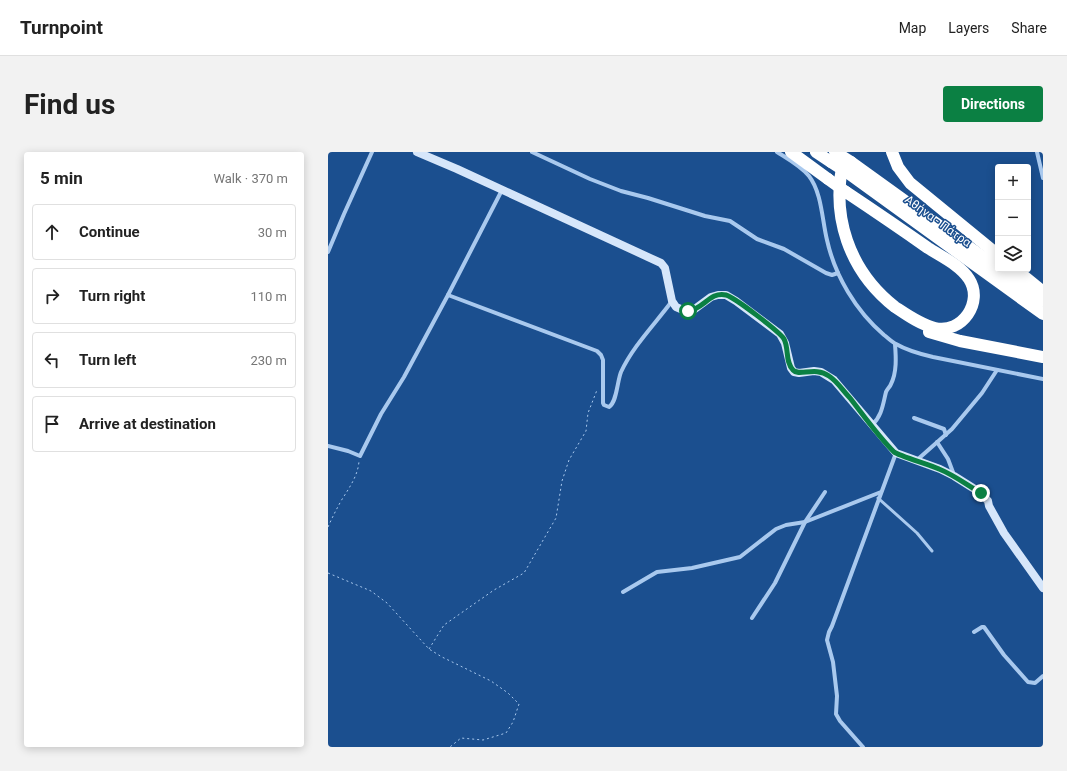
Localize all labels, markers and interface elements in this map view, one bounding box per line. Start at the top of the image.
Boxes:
text: Turnpoint [20,16,103,39]
text: Map [899,20,926,36]
text: Layers [948,20,989,36]
text: Share [1011,20,1047,36]
button: Directions [943,86,1043,122]
text: Find us [24,88,115,121]
map controls [995,164,1031,272]
button: + [995,164,1031,200]
text: 5 min [40,168,83,188]
text: Walk · 370 m [213,171,288,186]
street label: Αθήνα - Πάτρα [902,192,974,250]
button: − [995,200,1031,236]
icon: ahead [41,221,63,243]
text: Continue [79,223,140,241]
text: 30 m [258,225,287,240]
button: layers [995,236,1031,272]
icon: right [41,285,63,307]
text: Turn right [79,287,145,305]
text: 110 m [250,289,287,304]
route start [679,302,697,320]
icon: left [41,349,63,371]
text: Turn left [79,351,136,369]
text: 230 m [250,353,287,368]
icon: arrive [41,413,63,435]
text: Arrive at destination [79,415,216,433]
route end [972,484,990,502]

